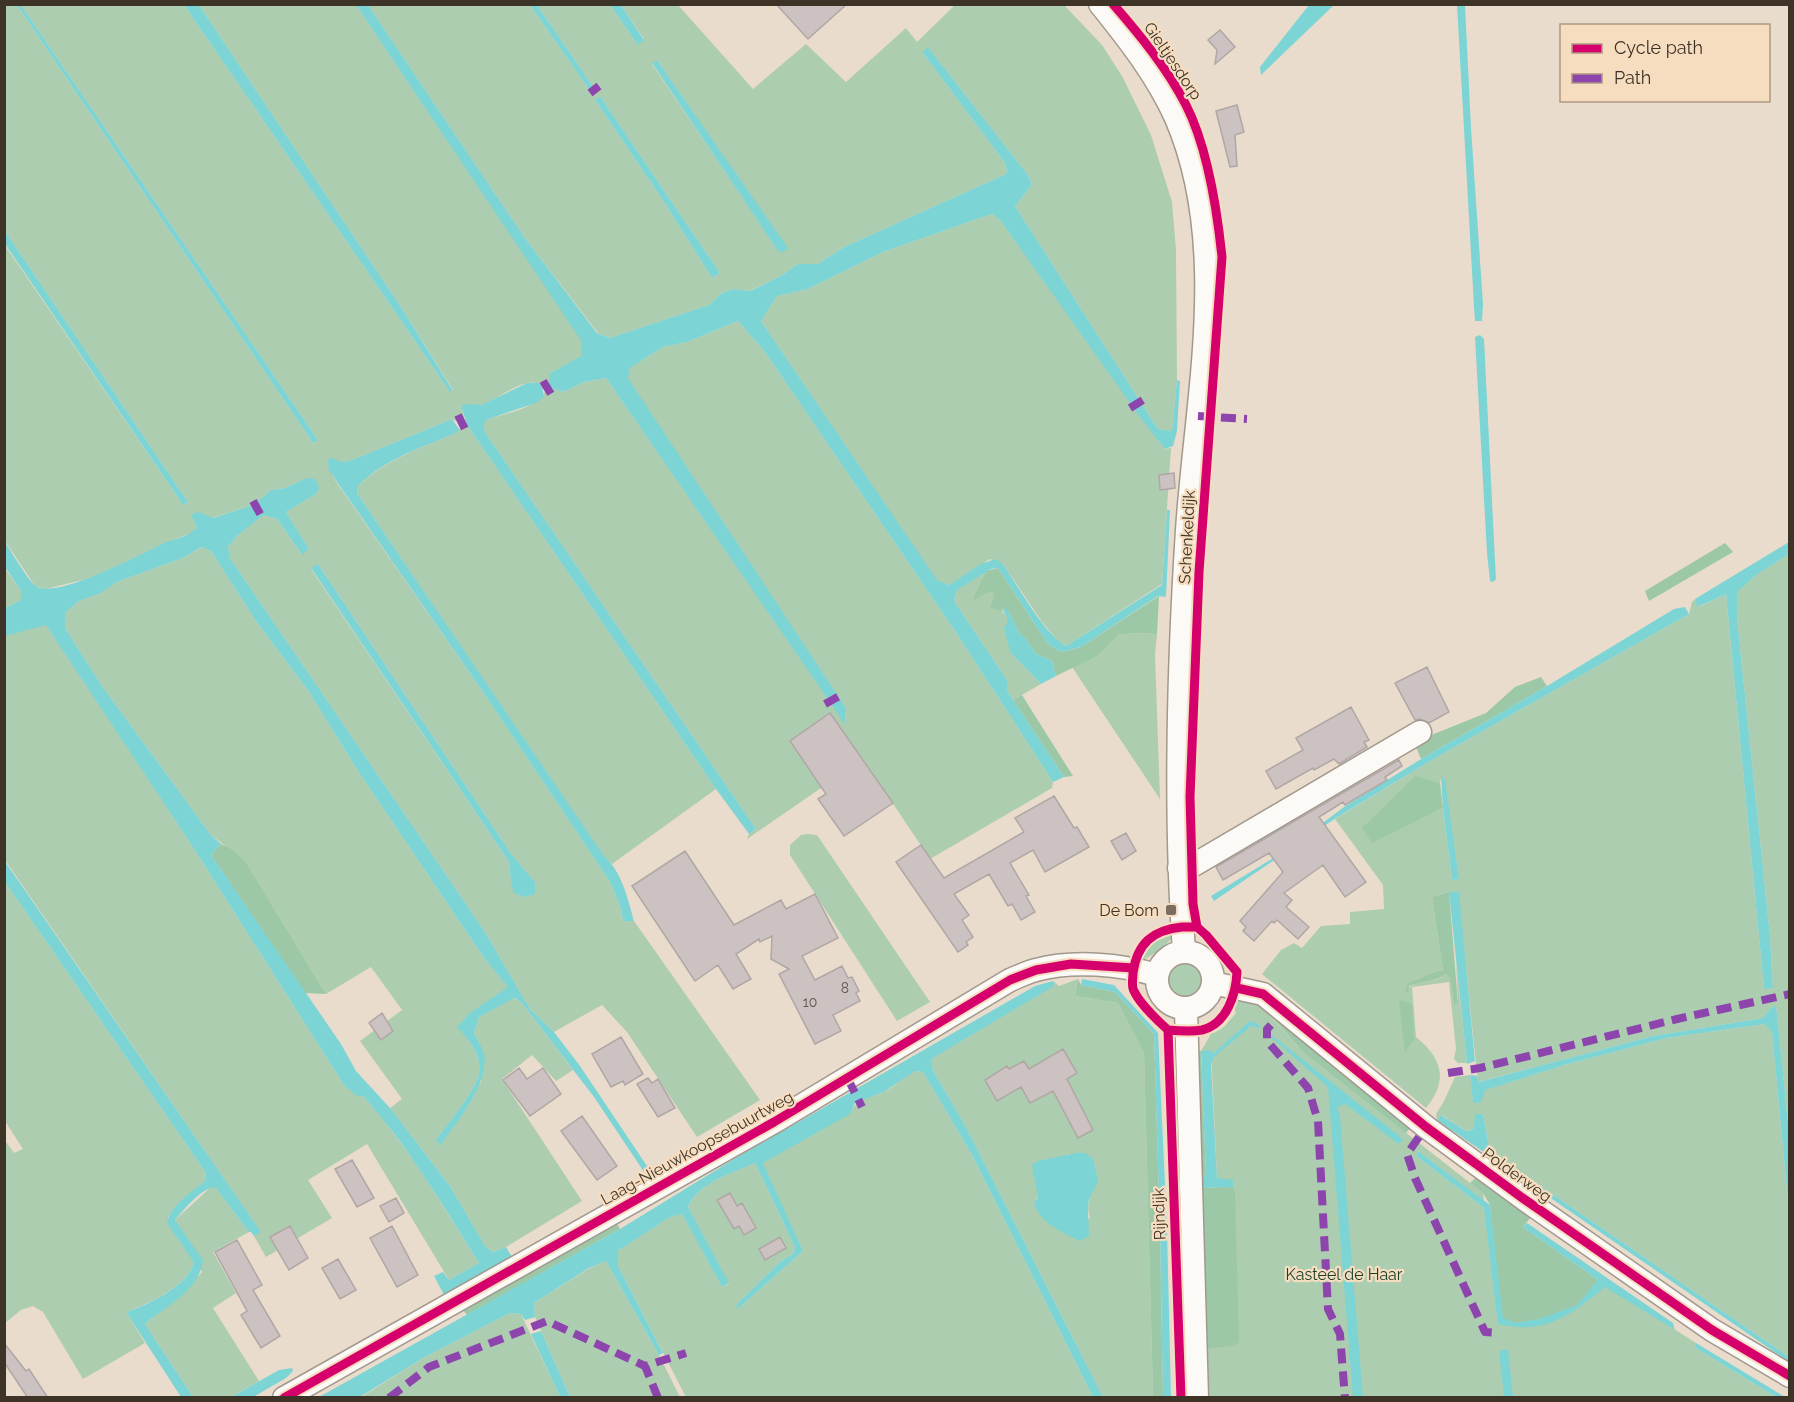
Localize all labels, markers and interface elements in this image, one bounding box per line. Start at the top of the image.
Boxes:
street label: Gieltjesdorp [1140,18,1206,104]
legend [1560,24,1770,102]
text: Cycle path [1614,37,1703,58]
text: Path [1614,67,1651,88]
street label: Schenkeldijk [1175,489,1199,584]
place label: De Bom [1099,901,1159,920]
marker: De Bom [1164,903,1178,917]
house number: 8 [841,980,849,996]
house number: 10 [803,994,817,1010]
street label: Laag-Nieuwkoopsebuurtweg [597,1087,797,1209]
street label: Polderweg [1479,1144,1555,1206]
street label: Rijndijk [1149,1187,1169,1240]
park label: Kasteel de Haar [1286,1265,1403,1284]

